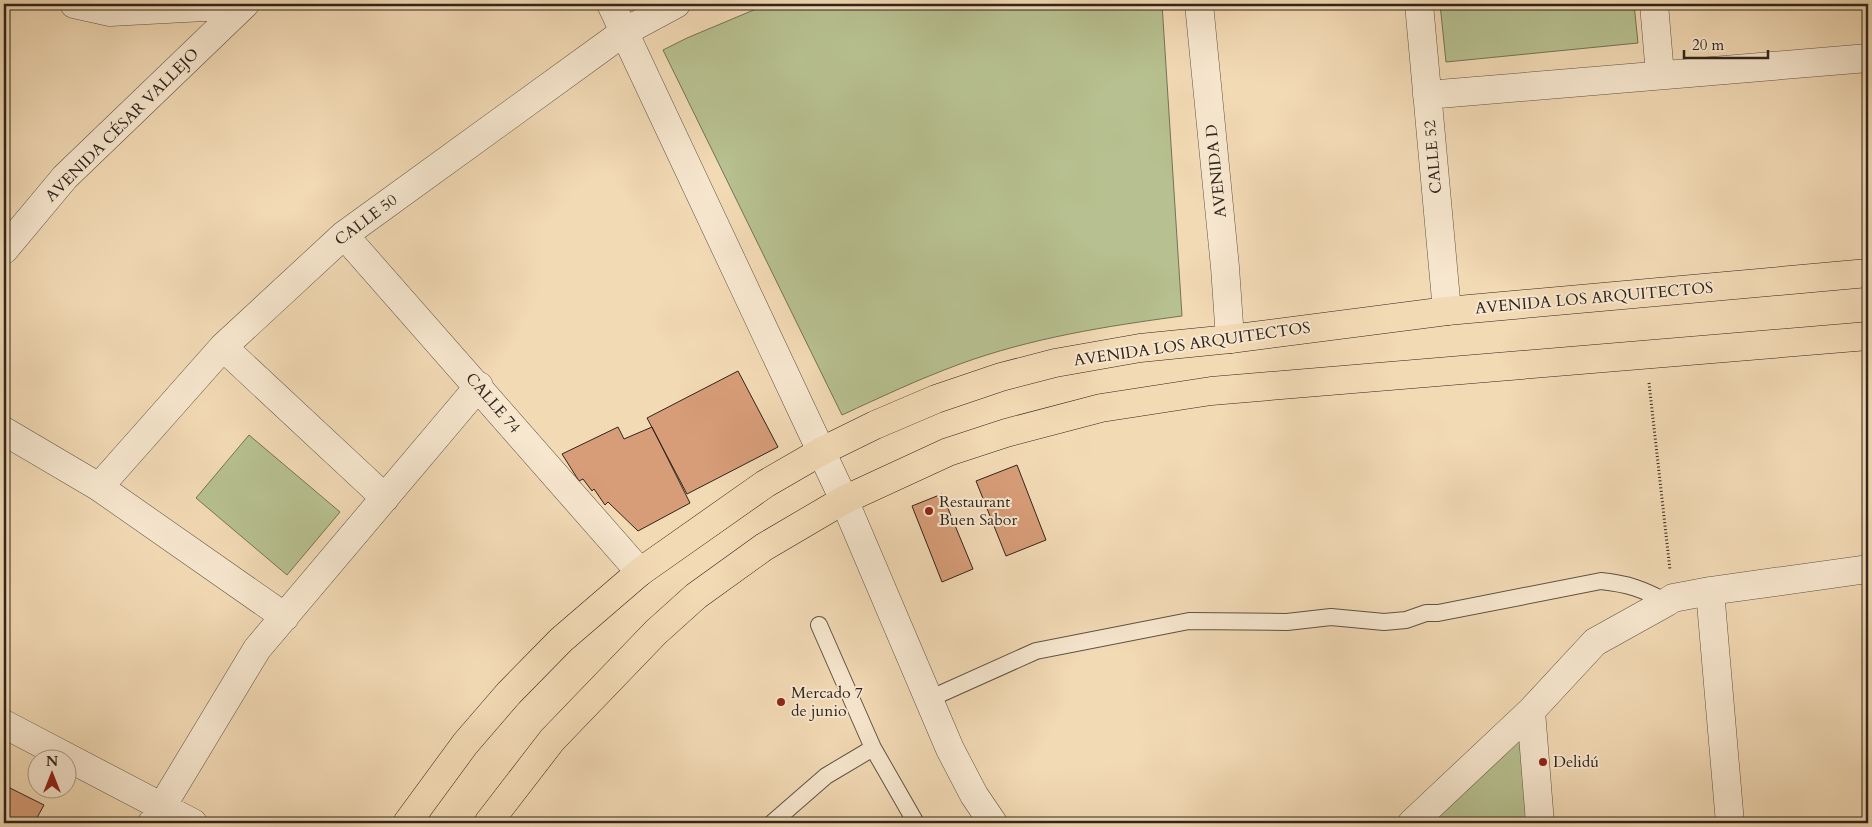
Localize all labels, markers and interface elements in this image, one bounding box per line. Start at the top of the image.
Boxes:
scale bar [1684,28,1768,60]
text: 20 m [1692,35,1724,55]
street label: AVENIDA CÉSAR VALLEJO [40,43,204,207]
street label: CALLE 52 [1419,119,1447,195]
street label: AVENIDA D [1200,123,1232,219]
street label: CALLE 50 [330,189,402,251]
street label: AVENIDA LOS ARQUITECTOS [1474,277,1714,319]
street label: AVENIDA LOS ARQUITECTOS [1072,316,1312,372]
street label: CALLE 74 [461,368,525,438]
place label: Restaurant Buen Sabor [939,491,1017,531]
marker: Restaurant Buen Sabor [923,505,935,517]
place label: Mercado 7 de junio [791,682,863,722]
marker: Mercado 7 de junio [775,696,787,708]
north arrow [28,750,78,800]
place label: Delidú [1553,751,1599,773]
text: N [46,752,58,771]
marker: Delidú [1537,756,1549,768]

